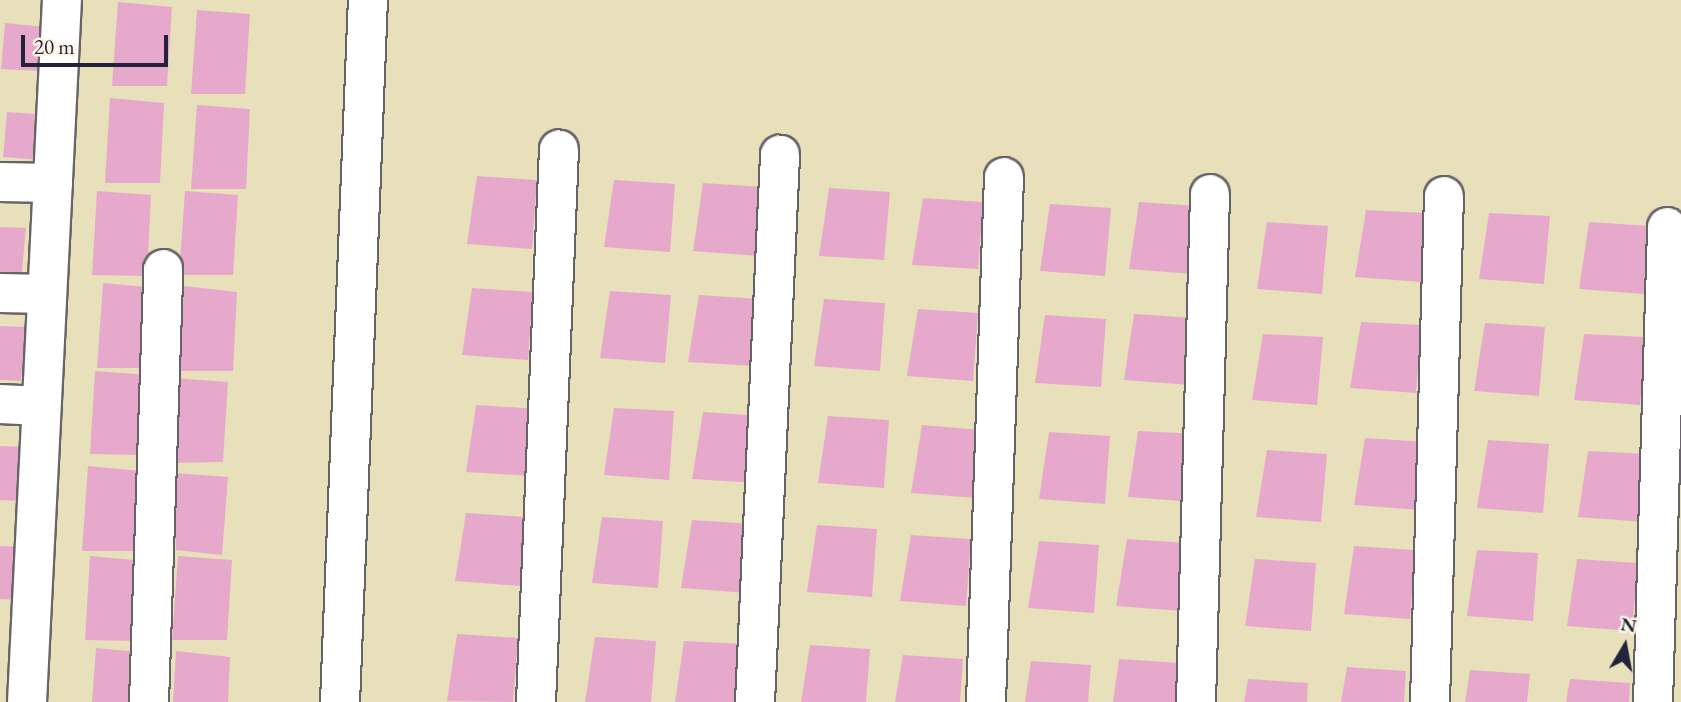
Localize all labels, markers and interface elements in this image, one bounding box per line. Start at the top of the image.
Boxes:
scale bar [24,21,172,65]
text: 20 m [34,33,75,60]
north arrow [1590,611,1660,681]
text: N [1619,611,1638,638]

